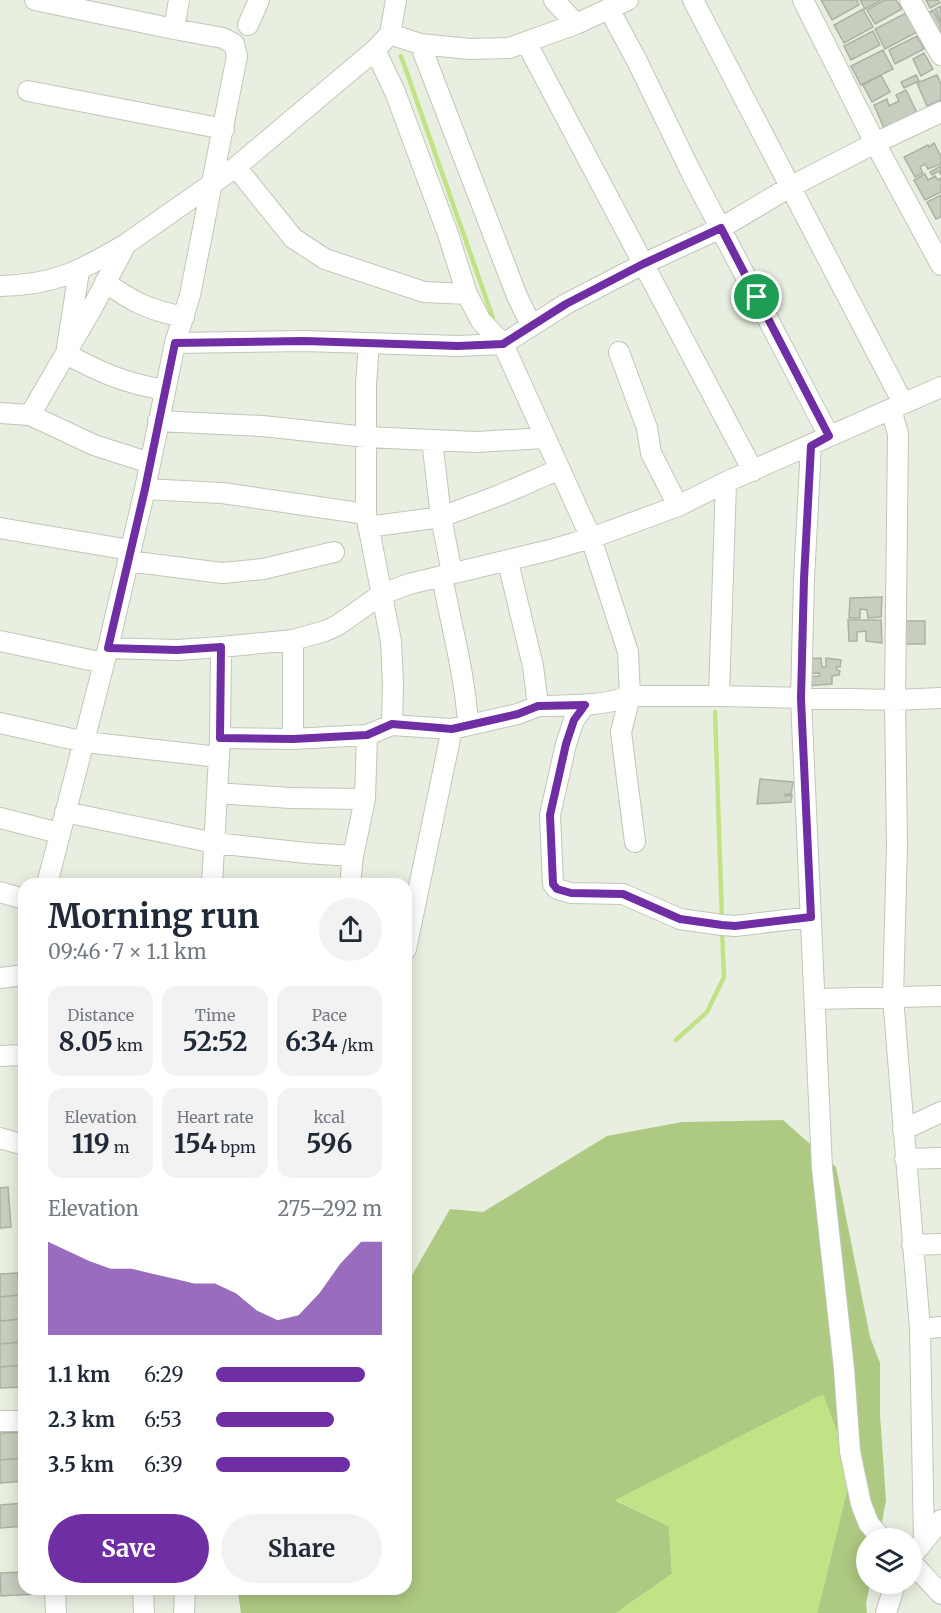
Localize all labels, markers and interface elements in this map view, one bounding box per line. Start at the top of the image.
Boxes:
pin [731,271,782,322]
icon: arrive [740,280,773,313]
text: Morning run [48,896,259,937]
button: share [319,898,382,961]
text: 09:46 · 7 × 1.1 km [48,939,207,964]
text: Distance [67,1005,134,1025]
text: Time [195,1005,235,1025]
text: Pace [312,1005,347,1025]
text: 8.05 [58,1025,113,1058]
text: 52:52 [182,1025,248,1058]
text: 6:34 [285,1025,338,1058]
text: km [113,1035,143,1055]
text: /km [338,1035,374,1055]
text: Elevation [64,1107,137,1127]
text: Heart rate [177,1107,253,1127]
text: kcal [314,1107,345,1127]
text: 119 [72,1127,110,1160]
text: 154 [174,1127,217,1160]
text: 596 [306,1127,353,1160]
text: m [110,1137,130,1157]
text: bpm [217,1137,256,1157]
text: Elevation [48,1196,139,1221]
text: 275–292 m [278,1196,382,1221]
text: 1.1 km [48,1362,110,1387]
text: 6:29 [144,1362,184,1387]
text: 2.3 km [48,1407,115,1432]
text: 6:53 [144,1407,182,1432]
text: 3.5 km [48,1452,114,1477]
text: 6:39 [144,1452,183,1477]
button: Save [48,1514,209,1583]
button: Share [221,1514,382,1583]
map controls [856,1528,922,1594]
button: layers [856,1528,922,1594]

